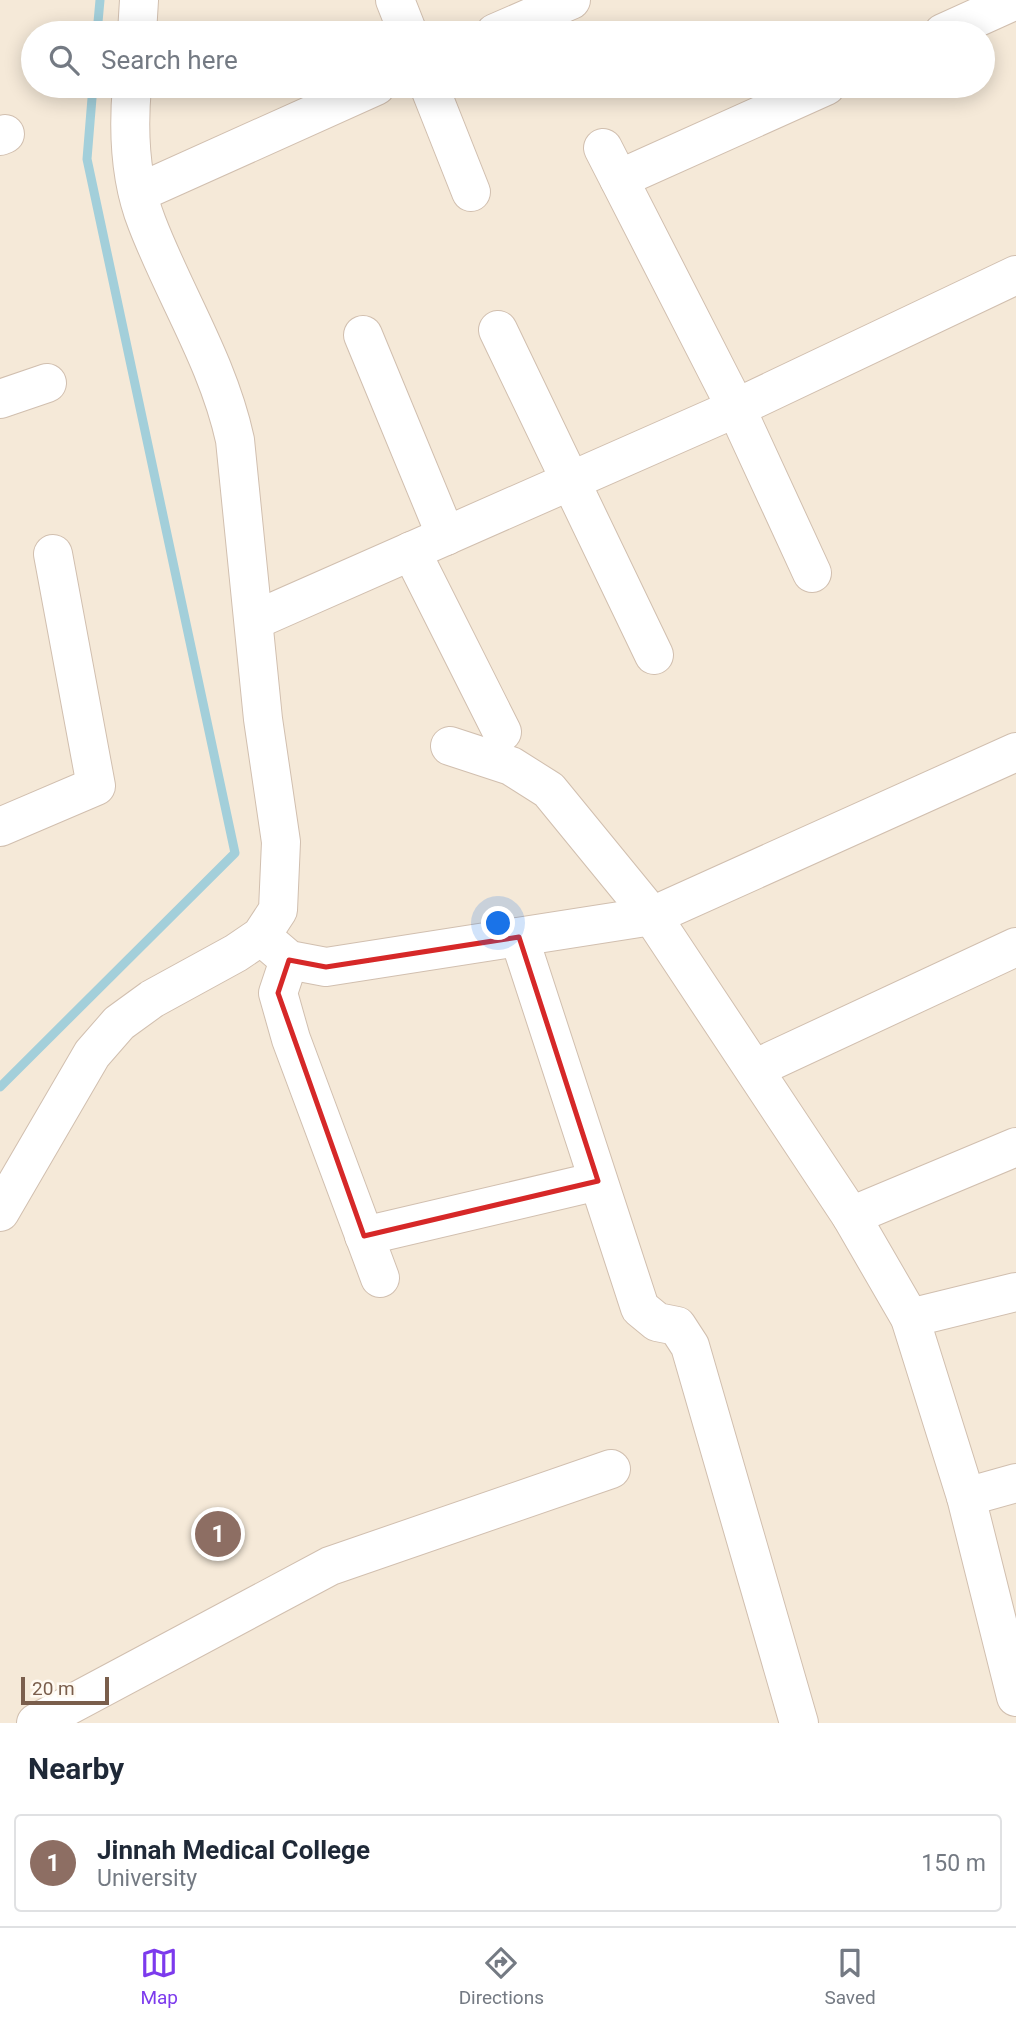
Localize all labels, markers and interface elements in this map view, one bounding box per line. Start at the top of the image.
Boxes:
search box [21,21,995,98]
icon: search [45,41,83,79]
text: Search here [101,45,238,75]
your location [481,906,515,940]
pin: 1 [195,1508,241,1560]
scale bar [21,1674,108,1706]
text: 20 m [32,1677,75,1700]
text: Nearby [28,1751,124,1786]
text: Jinnah Medical College [97,1835,370,1865]
text: 1 [46,1850,60,1877]
text: 150 m [921,1850,986,1877]
text: University [97,1865,197,1892]
tab: Map [140,1944,178,2009]
tab: Directions [459,1944,544,2009]
tab: Saved [824,1944,876,2009]

